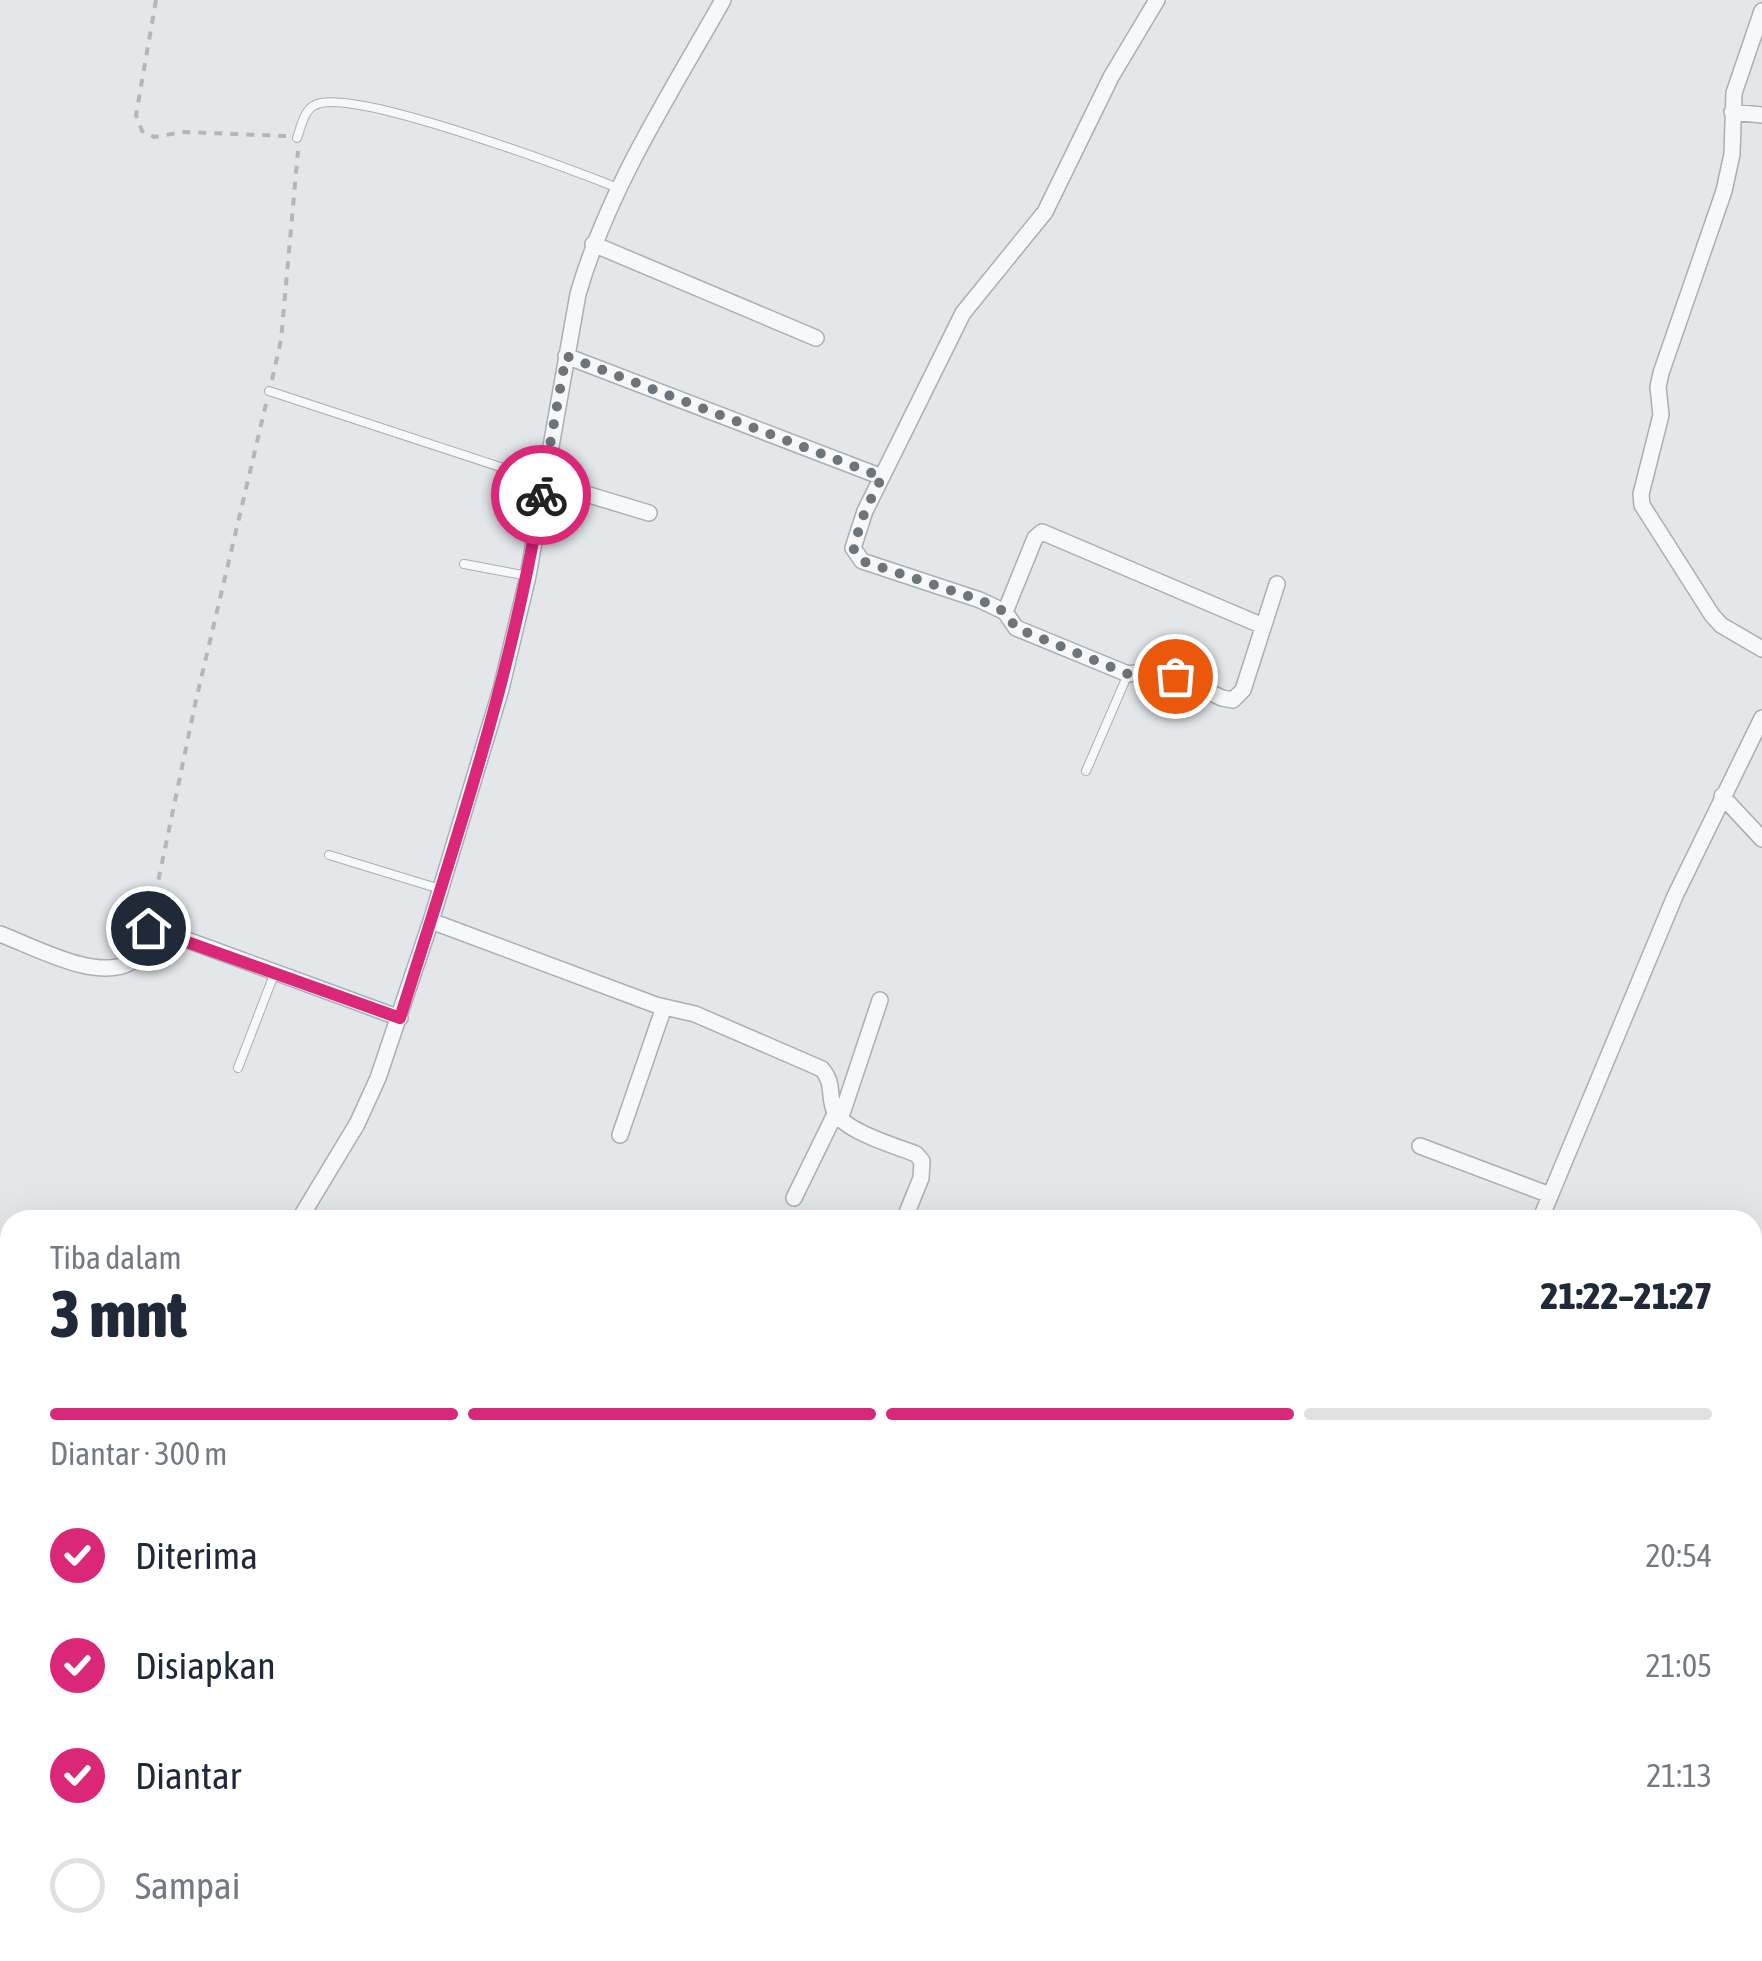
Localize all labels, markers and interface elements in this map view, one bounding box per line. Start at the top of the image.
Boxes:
courier [491,445,591,545]
icon: bike [514,468,569,523]
pin [1133,634,1218,719]
icon: bag [1148,649,1203,704]
pin [106,886,191,971]
icon: home [121,901,176,956]
text: Tiba dalam [50,1239,182,1276]
text: 21:22–21:27 [1540,1274,1712,1317]
text: 3 mnt [50,1276,187,1351]
text: Diantar · 300 m [50,1435,227,1472]
icon: check [50,1528,105,1583]
text: Diterima [135,1534,258,1577]
text: 20:54 [1646,1537,1712,1574]
icon: check [50,1638,105,1693]
text: Disiapkan [135,1644,276,1687]
text: 21:05 [1646,1647,1712,1684]
icon: check [50,1748,105,1803]
text: Diantar [135,1754,241,1797]
text: 21:13 [1646,1757,1712,1794]
text: Sampai [135,1864,240,1907]

